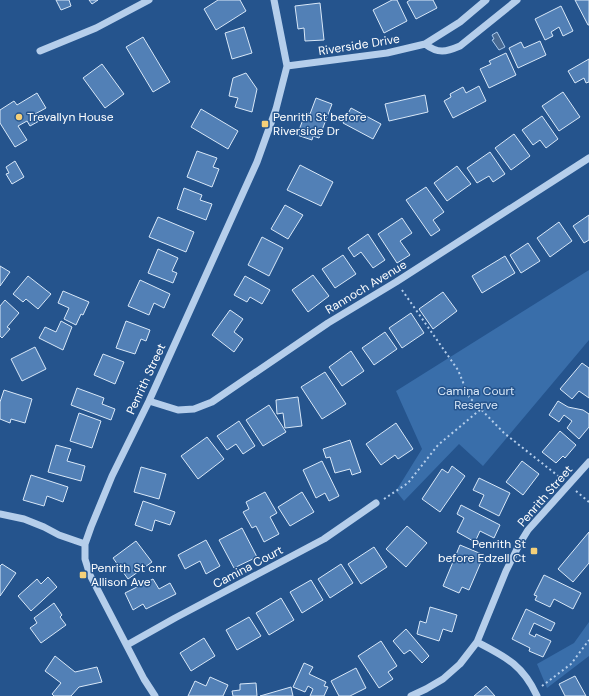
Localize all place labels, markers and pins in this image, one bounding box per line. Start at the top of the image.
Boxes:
place label: Trevallyn House [27,109,114,125]
place label: Penrith St before Riverside Dr [273,109,367,139]
marker: Trevallyn House [14,112,24,122]
marker: Penrith St before Riverside Dr [260,119,270,129]
place label: Penrith St before Edzell Ct [438,536,526,566]
marker: Penrith St before Edzell Ct [529,546,539,556]
place label: Penrith St cnr Allison Ave [91,560,167,590]
marker: Penrith St cnr Allison Ave [78,570,88,580]

